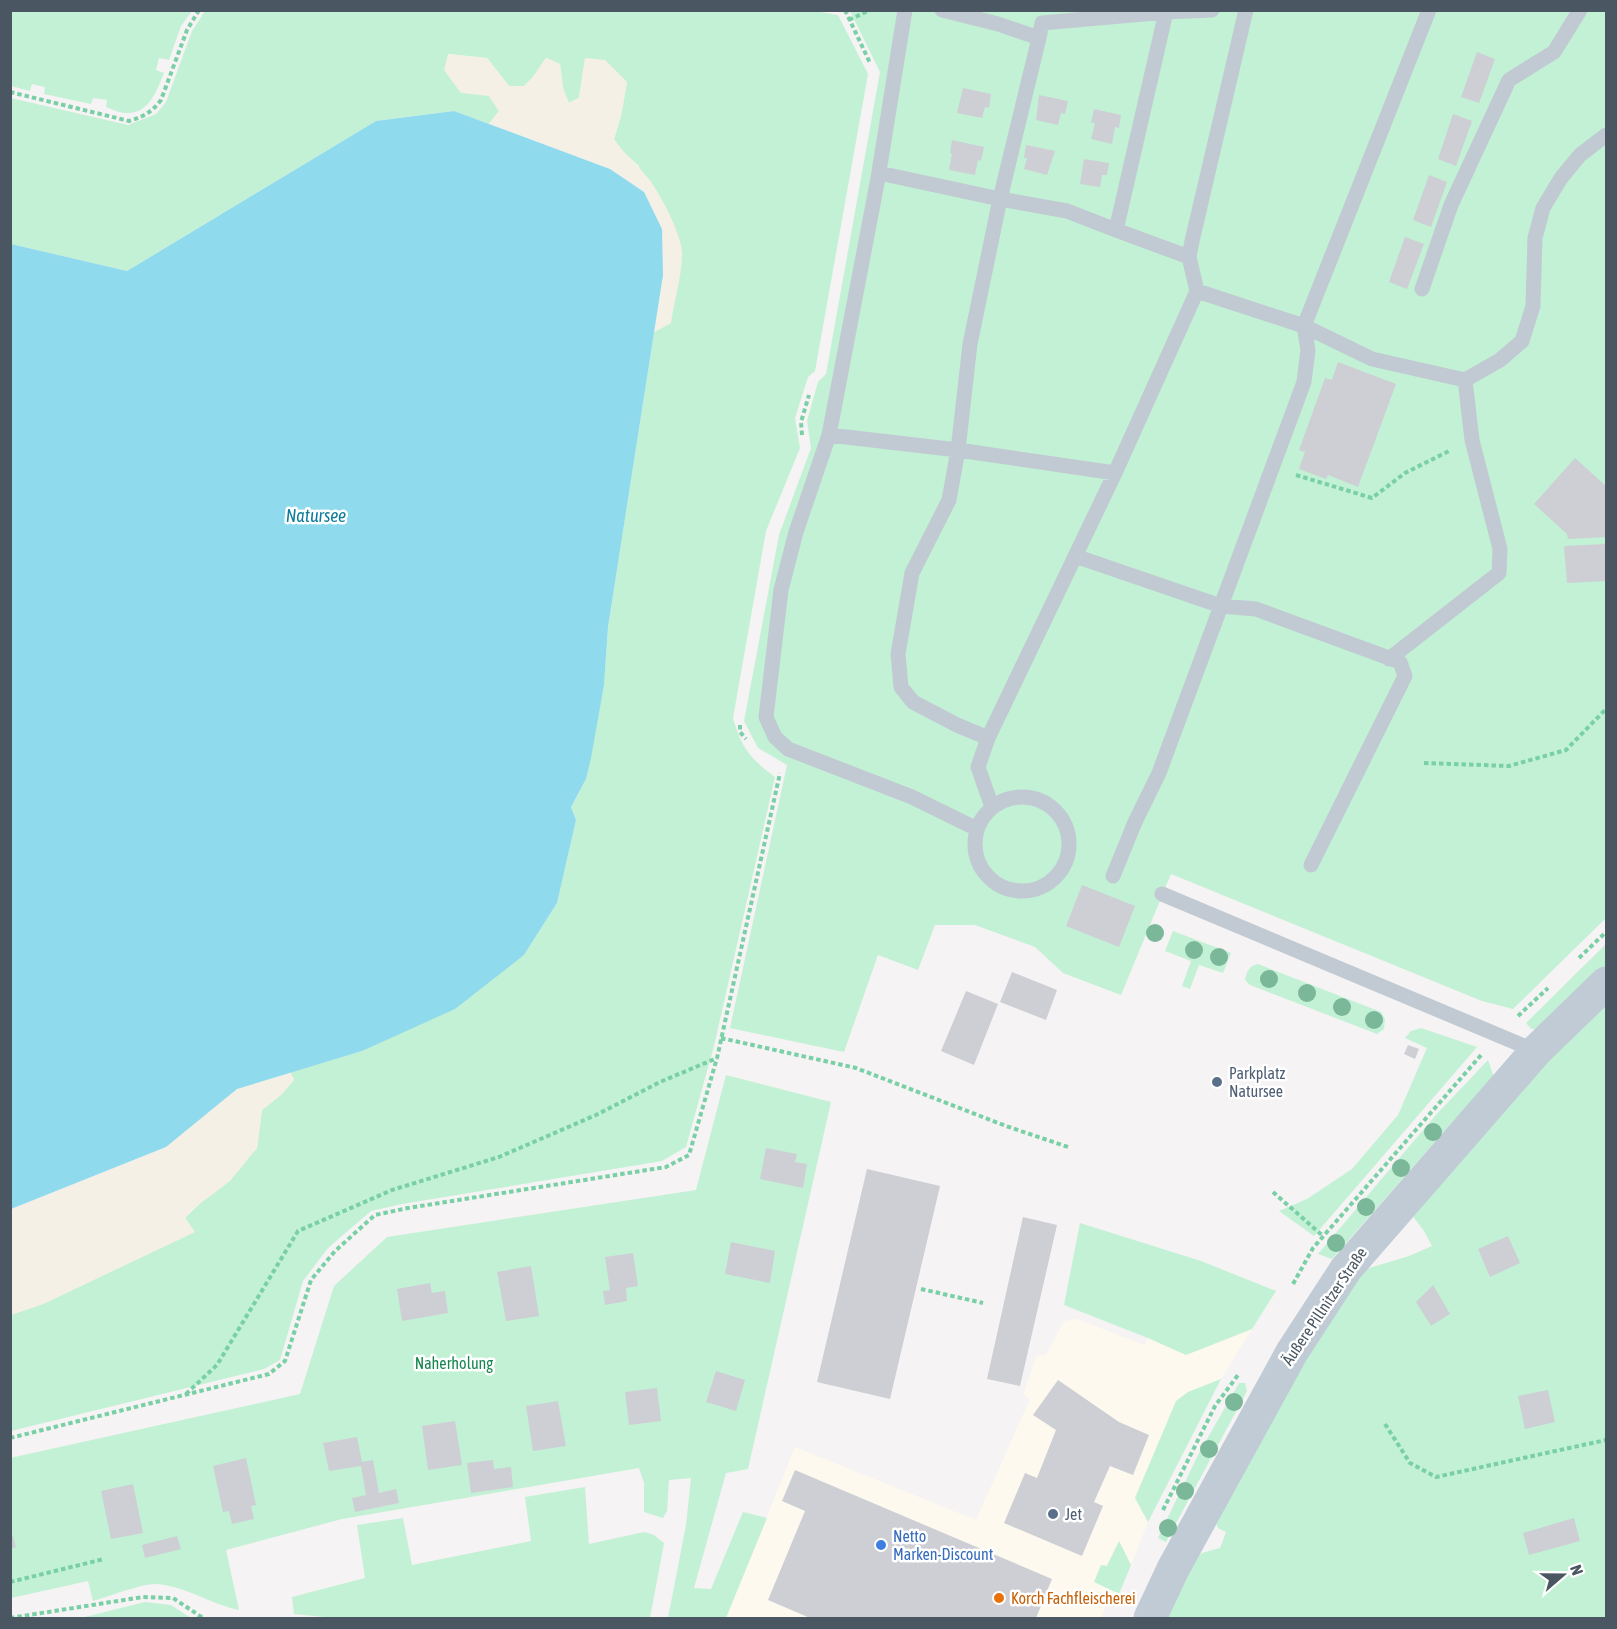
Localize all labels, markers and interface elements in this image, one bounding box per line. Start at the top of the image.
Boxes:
water label: Natursee [286,505,346,526]
place label: Parkplatz Natursee [1229,1064,1286,1100]
marker: Parkplatz Natursee [1210,1075,1224,1089]
street label: Äußere Pillnitzer Straße [1278,1244,1370,1368]
park label: Naherholung [415,1354,493,1373]
place label: Jet [1065,1505,1082,1523]
marker: Jet [1046,1507,1060,1521]
place label: Netto Marken-Discount [893,1527,994,1563]
marker: Netto Marken-Discount [874,1538,888,1552]
north arrow [1533,1545,1593,1605]
text: N [1567,1562,1587,1577]
place label: Korch Fachfleischerei [1011,1589,1136,1607]
marker: Korch Fachfleischerei [992,1591,1006,1605]

